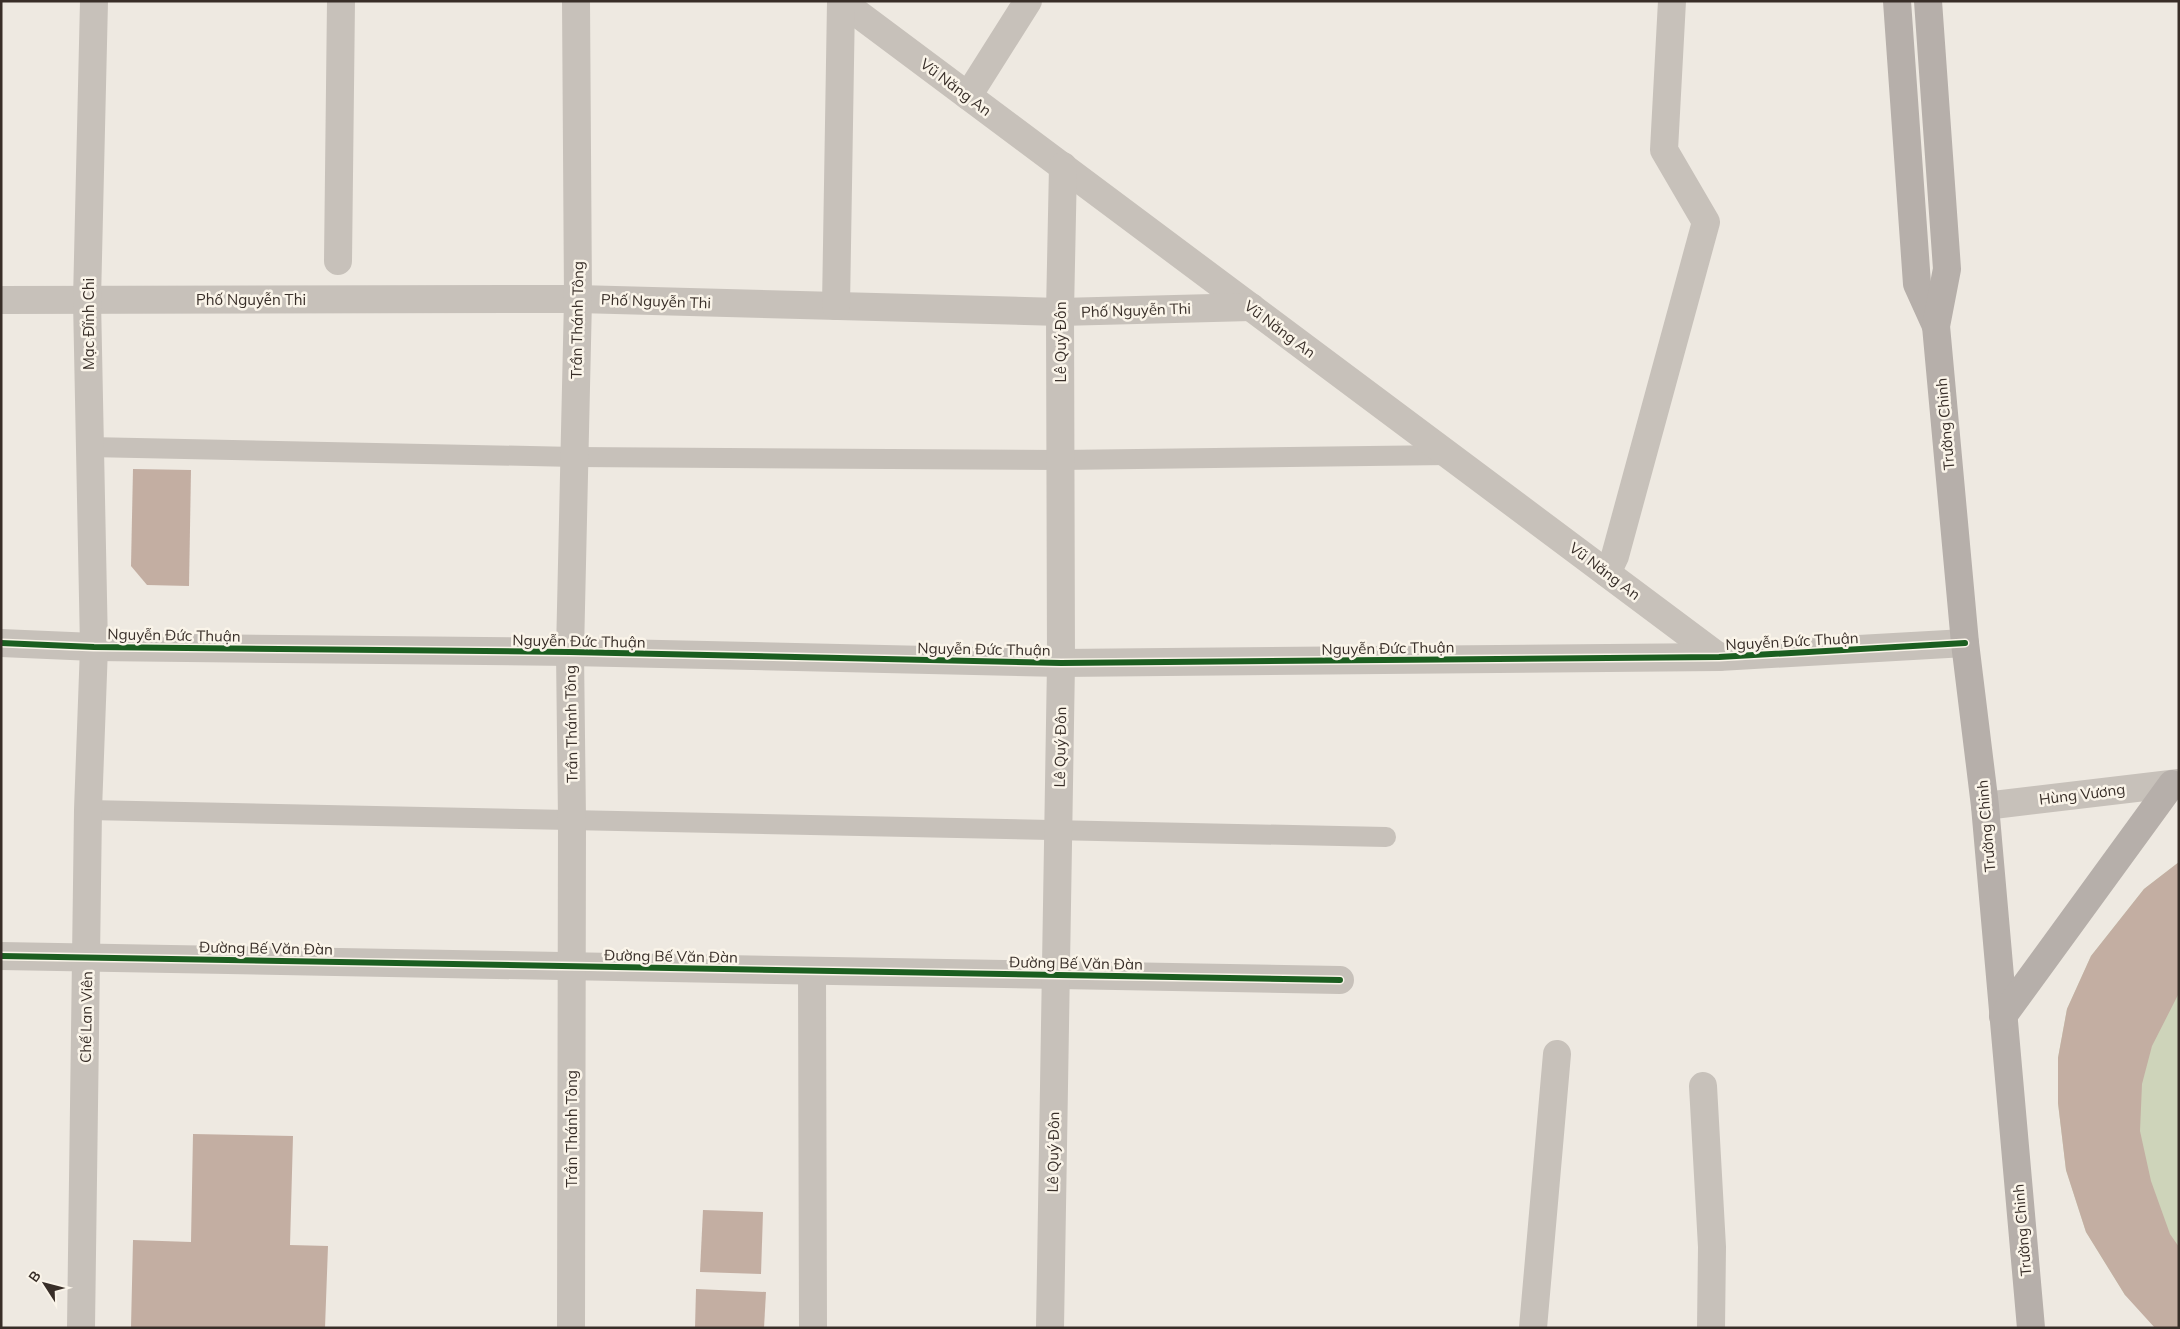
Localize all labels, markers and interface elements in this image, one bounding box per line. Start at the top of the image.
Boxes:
street label: Vũ Năng An [917,54,995,120]
street label: Trần Thánh Tông [566,261,588,379]
street label: Mạc Đĩnh Chi [79,278,98,370]
street label: Phố Nguyễn Thi [196,290,306,309]
street label: Phố Nguyễn Thi [601,290,711,312]
street label: Vũ Năng An [1241,296,1319,362]
street label: Phố Nguyễn Thi [1081,299,1191,321]
street label: Lê Quý Đôn [1051,302,1070,382]
street label: Trường Chinh [1932,377,1958,471]
street label: Vũ Năng An [1566,538,1644,604]
street label: Nguyễn Đức Thuận [107,624,241,646]
street label: Nguyễn Đức Thuận [1725,628,1859,654]
street label: Nguyễn Đức Thuận [512,630,646,652]
street label: Nguyễn Đức Thuận [1321,637,1455,659]
street label: Nguyễn Đức Thuận [917,638,1051,660]
street label: Trần Thánh Tông [560,665,582,783]
street label: Lê Quý Đôn [1050,706,1070,788]
street label: Trường Chinh [1973,779,1999,873]
street label: Hùng Vương [2038,779,2126,809]
street label: Đường Bế Văn Đàn [199,937,333,959]
street label: Đường Bế Văn Đàn [604,945,738,967]
street label: Đường Bế Văn Đàn [1009,952,1143,974]
street label: Chế Lan Viên [76,971,96,1063]
street label: Trần Thánh Tông [562,1070,581,1188]
street label: Lê Quý Đôn [1043,1111,1063,1193]
street label: Trường Chinh [2009,1183,2035,1277]
north arrow [20,1259,70,1309]
text: B [24,1267,45,1286]

